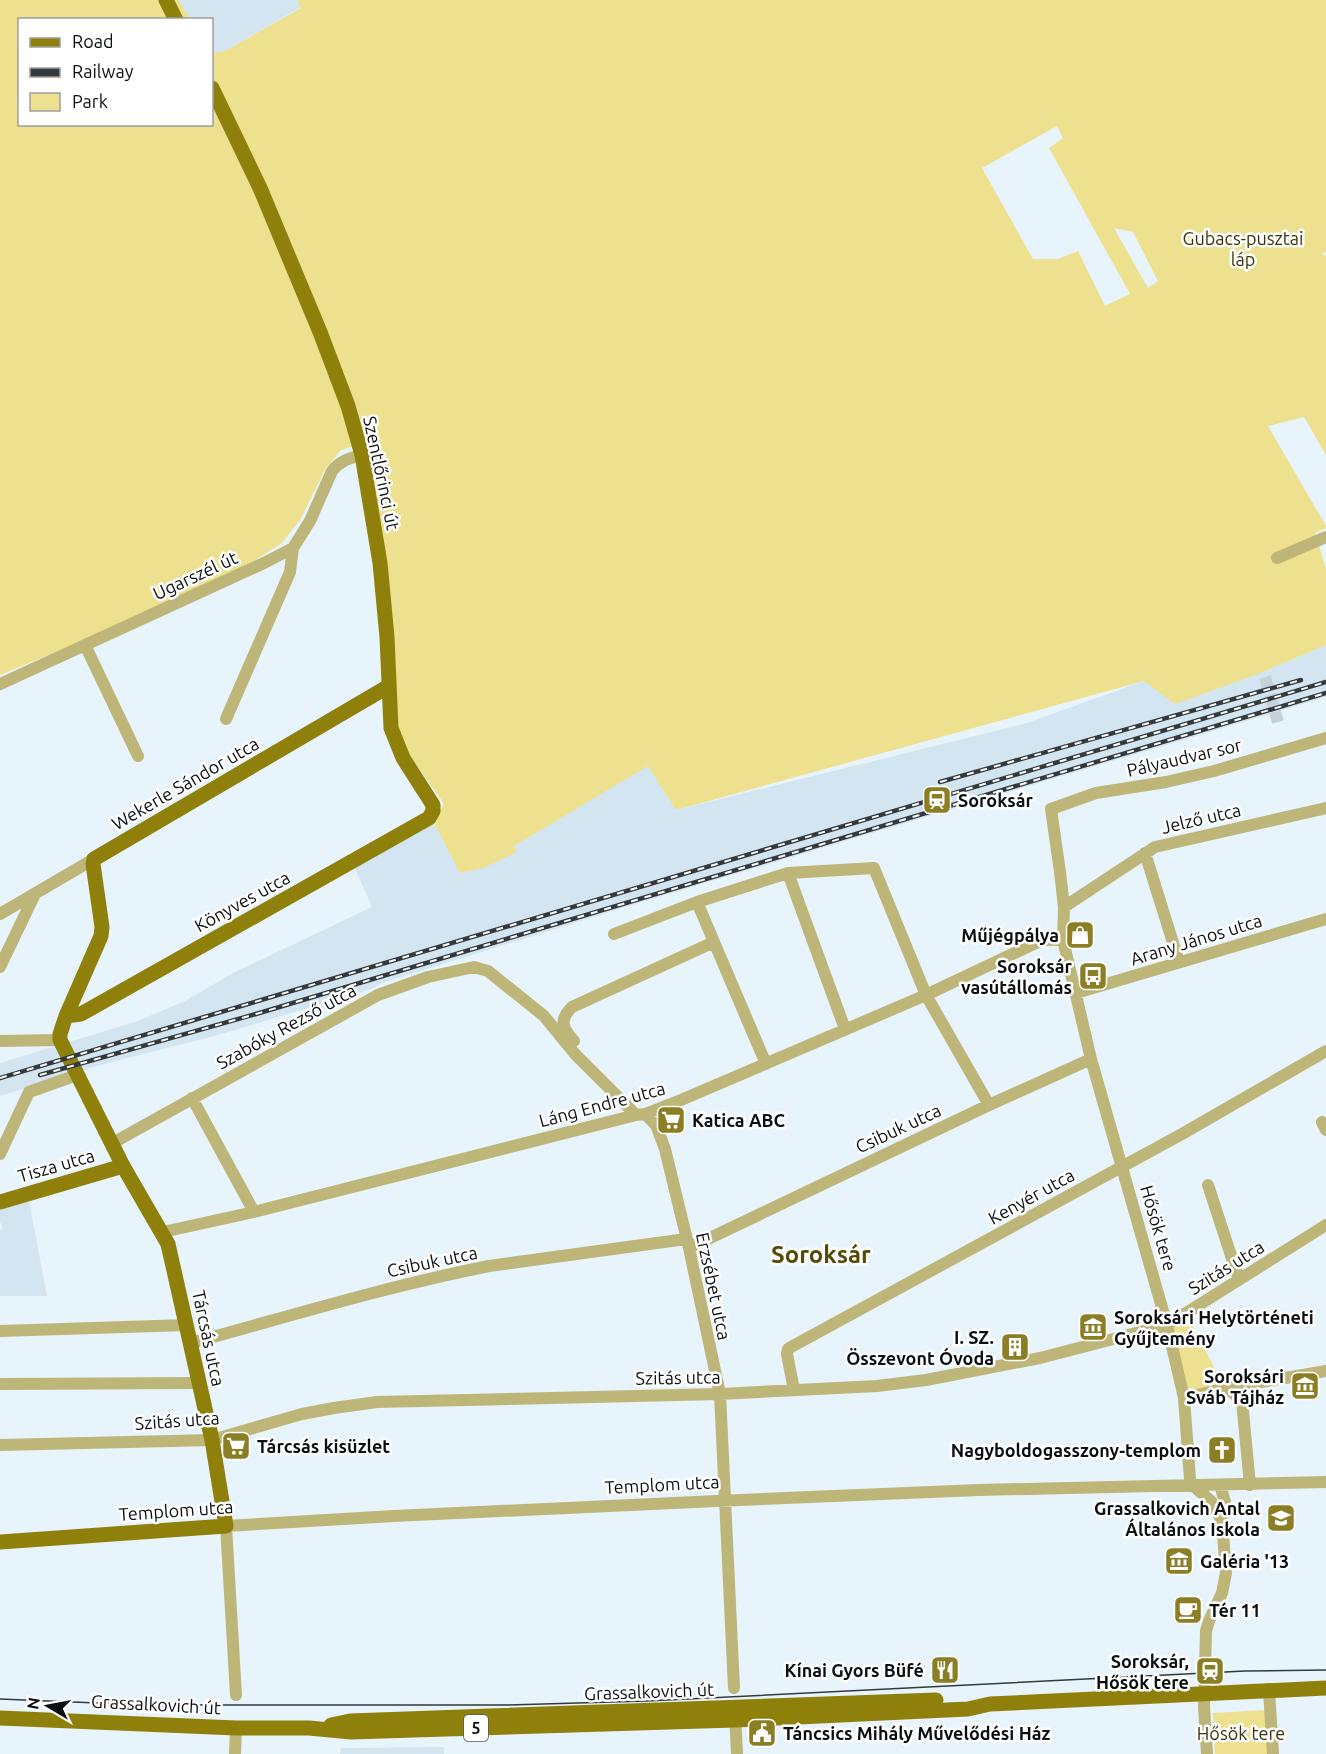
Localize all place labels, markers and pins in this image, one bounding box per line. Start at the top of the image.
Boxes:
station icon: Soroksár [921,784,953,816]
place label: Soroksár [958,790,1034,810]
shop icon: Műjégpálya [1064,919,1096,951]
place label: Műjégpálya [961,925,1059,945]
place label: Soroksár vasútállomás [961,956,1073,997]
bus stop icon: Soroksár vasútállomás [1077,960,1109,992]
supermarket icon: Katica ABC [655,1104,687,1136]
place label: Katica ABC [692,1110,785,1130]
place label: Soroksári Helytörténeti Gyűjtemény [1114,1307,1314,1348]
museum icon: Soroksári Helytörténeti Gyűjtemény [1077,1311,1109,1343]
place label: I. SZ. Összevont Óvoda [846,1327,994,1368]
building icon: I. SZ. Összevont Óvoda [999,1331,1031,1363]
place label: Soroksári Sváb Tájház [1186,1366,1284,1407]
museum icon: Soroksári Sváb Tájház [1289,1370,1321,1402]
supermarket icon: Tárcsás kisüzlet [220,1430,252,1462]
church icon: Nagyboldogasszony-templom [1206,1434,1238,1466]
place label: Tárcsás kisüzlet [257,1436,390,1456]
place label: Nagyboldogasszony-templom [951,1440,1201,1460]
place label: Grassalkovich Antal Általános Iskola [1094,1498,1261,1539]
school or university icon: Grassalkovich Antal Általános Iskola [1265,1502,1297,1534]
museum icon: Galéria '13 [1163,1545,1195,1577]
place label: Galéria '13 [1200,1551,1289,1571]
cafe icon: Tér 11 [1172,1594,1204,1626]
place label: Tér 11 [1209,1600,1261,1620]
place label: Soroksár, Hősök tere [1096,1651,1189,1692]
restaurant icon: Kínai Gyors Büfé [929,1654,961,1686]
station icon: Soroksár, Hősök tere [1194,1655,1226,1687]
place label: Kínai Gyors Büfé [784,1660,924,1680]
public building icon: Táncsics Mihály Művelődési Ház [746,1717,778,1749]
place label: Táncsics Mihály Művelődési Ház [783,1723,1050,1743]

